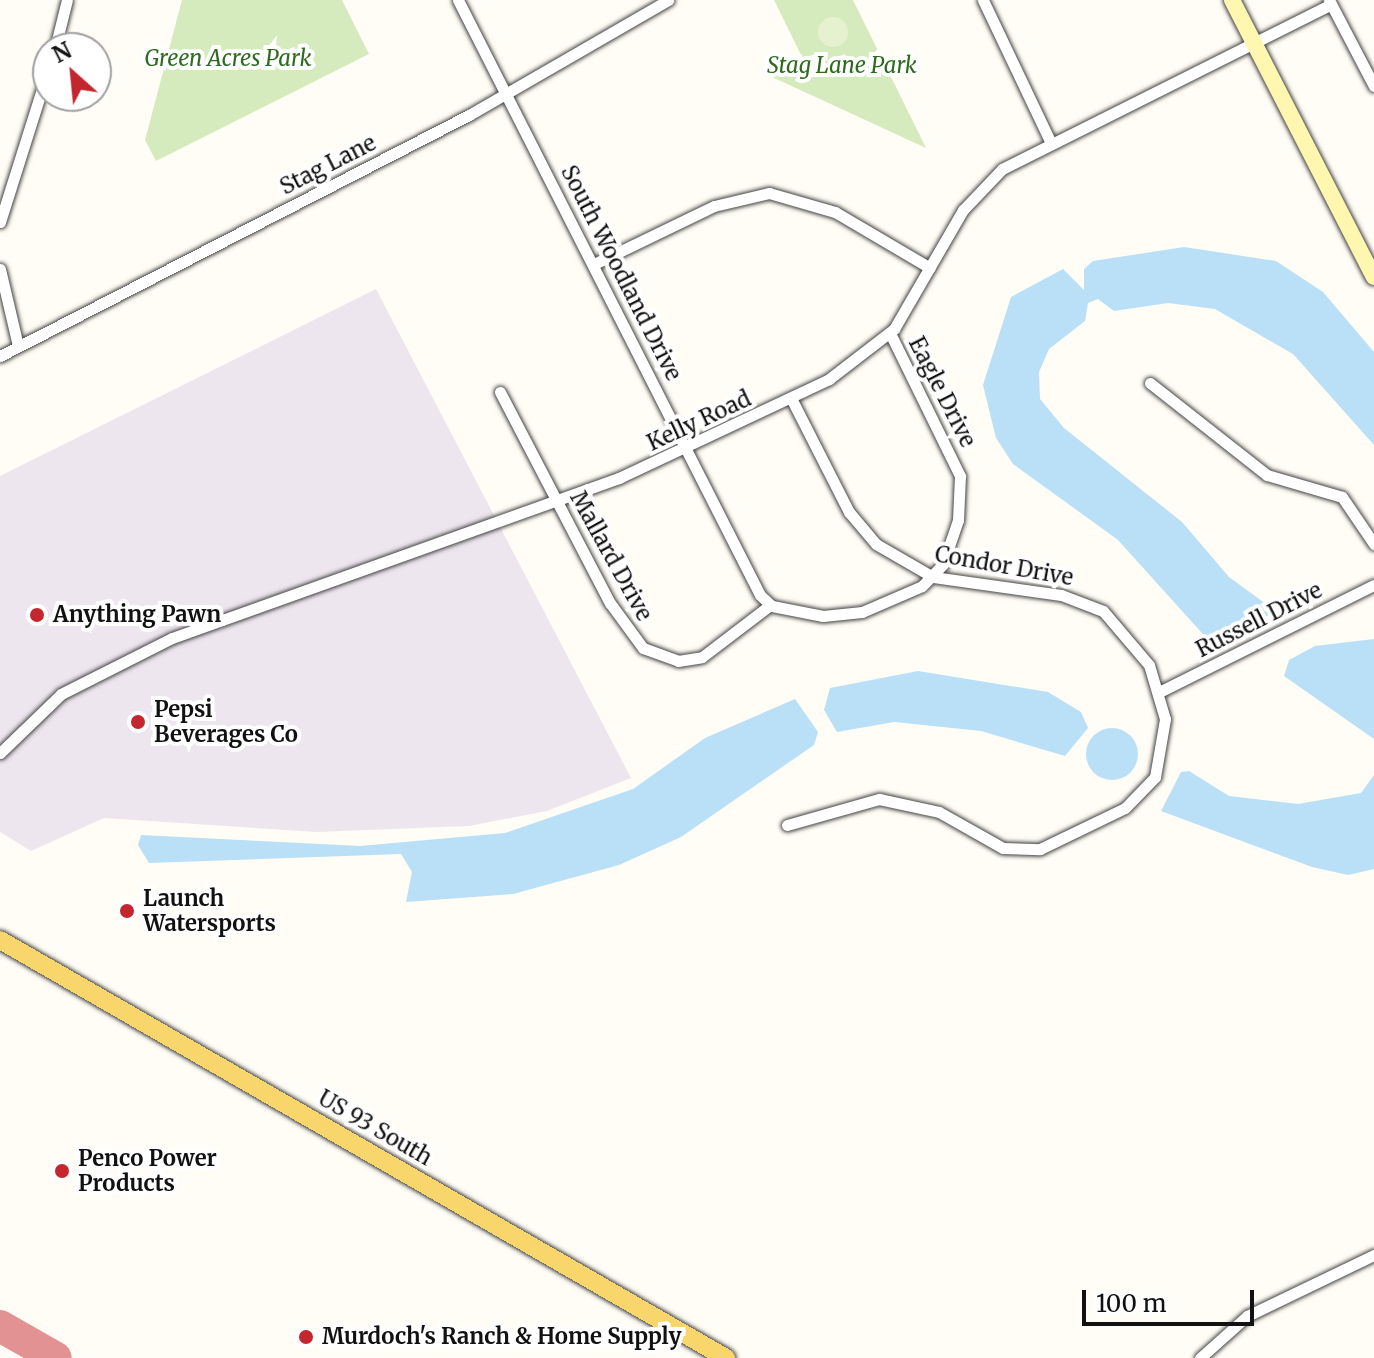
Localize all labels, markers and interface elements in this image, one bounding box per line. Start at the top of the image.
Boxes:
north arrow [32,32,112,112]
text: N [48,36,76,69]
park label: Green Acres Park [145,46,311,72]
park label: Stag Lane Park [767,53,917,79]
street label: Stag Lane [276,130,380,200]
street label: South Woodland Drive [555,161,687,385]
street label: Eagle Drive [903,332,981,452]
street label: Kelly Road [643,385,755,457]
street label: Mallard Drive [565,487,657,625]
street label: Condor Drive [933,541,1075,591]
street label: Russell Drive [1192,577,1326,663]
place label: Anything Pawn [53,602,221,628]
marker: Anything Pawn [28,606,46,624]
place label: Pepsi Beverages Co [154,696,298,748]
marker: Pepsi Beverages Co [129,713,147,731]
place label: Launch Watersports [143,885,276,936]
marker: Launch Watersports [118,902,136,920]
street label: US 93 South [313,1085,437,1171]
place label: Penco Power Products [78,1145,217,1196]
marker: Penco Power Products [53,1162,71,1180]
scale bar [1086,1274,1258,1324]
text: 100 m [1096,1288,1166,1319]
place label: Murdoch's Ranch & Home Supply [322,1324,681,1350]
marker: Murdoch's Ranch & Home Supply [297,1328,315,1346]

